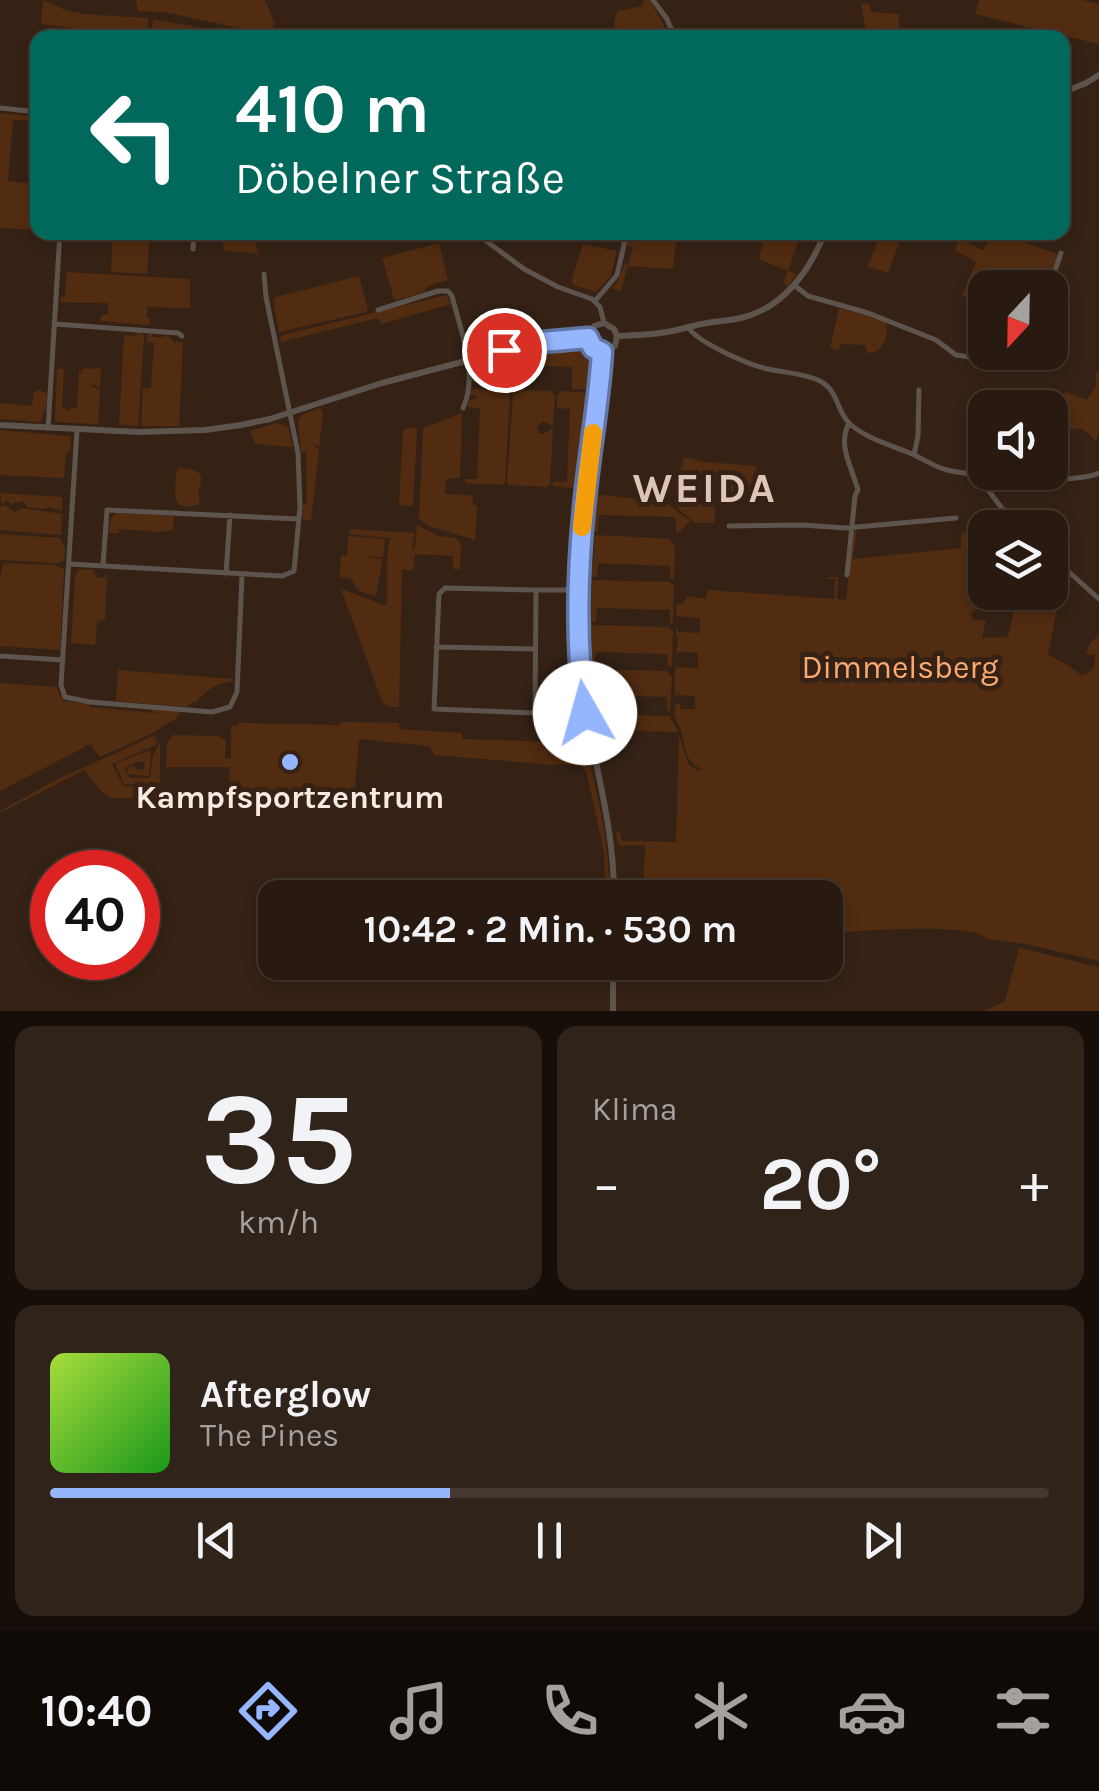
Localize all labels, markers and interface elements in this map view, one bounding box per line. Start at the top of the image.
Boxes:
text: 410 m [235,68,430,150]
icon: left [70,70,200,200]
text: Döbelner Straße [235,152,565,204]
north arrow [968,270,1068,370]
map controls [968,270,1068,610]
pin [462,308,547,393]
icon: arrive [477,323,532,378]
button: sound [968,390,1068,490]
district label: WEIDA [633,463,777,513]
button: layers [968,510,1068,610]
park label: Dimmelsberg [801,649,999,686]
position arrow [533,661,637,765]
marker: Kampfsportzentrum [279,751,301,773]
place label: Kampfsportzentrum [136,779,444,816]
speed limit sign: 40 [30,850,160,980]
text: 10:42 · 2 Min. · 530 m [364,907,737,952]
text: 35 [200,1063,357,1215]
text: Klima [592,1091,678,1128]
text: 20° [760,1140,881,1228]
text: − [592,1152,621,1216]
text: + [1020,1152,1049,1216]
text: km/h [238,1204,319,1241]
text: Afterglow [200,1372,371,1417]
text: The Pines [200,1417,339,1454]
icon: previous [189,1513,244,1568]
icon: pause [522,1513,577,1568]
icon: next [855,1513,910,1568]
icon: directions [233,1676,303,1746]
icon: music [384,1676,454,1746]
icon: phone [535,1676,605,1746]
icon: climate [686,1676,756,1746]
icon: car [837,1676,907,1746]
icon: filters [988,1676,1058,1746]
text: 10:40 [41,1685,152,1737]

